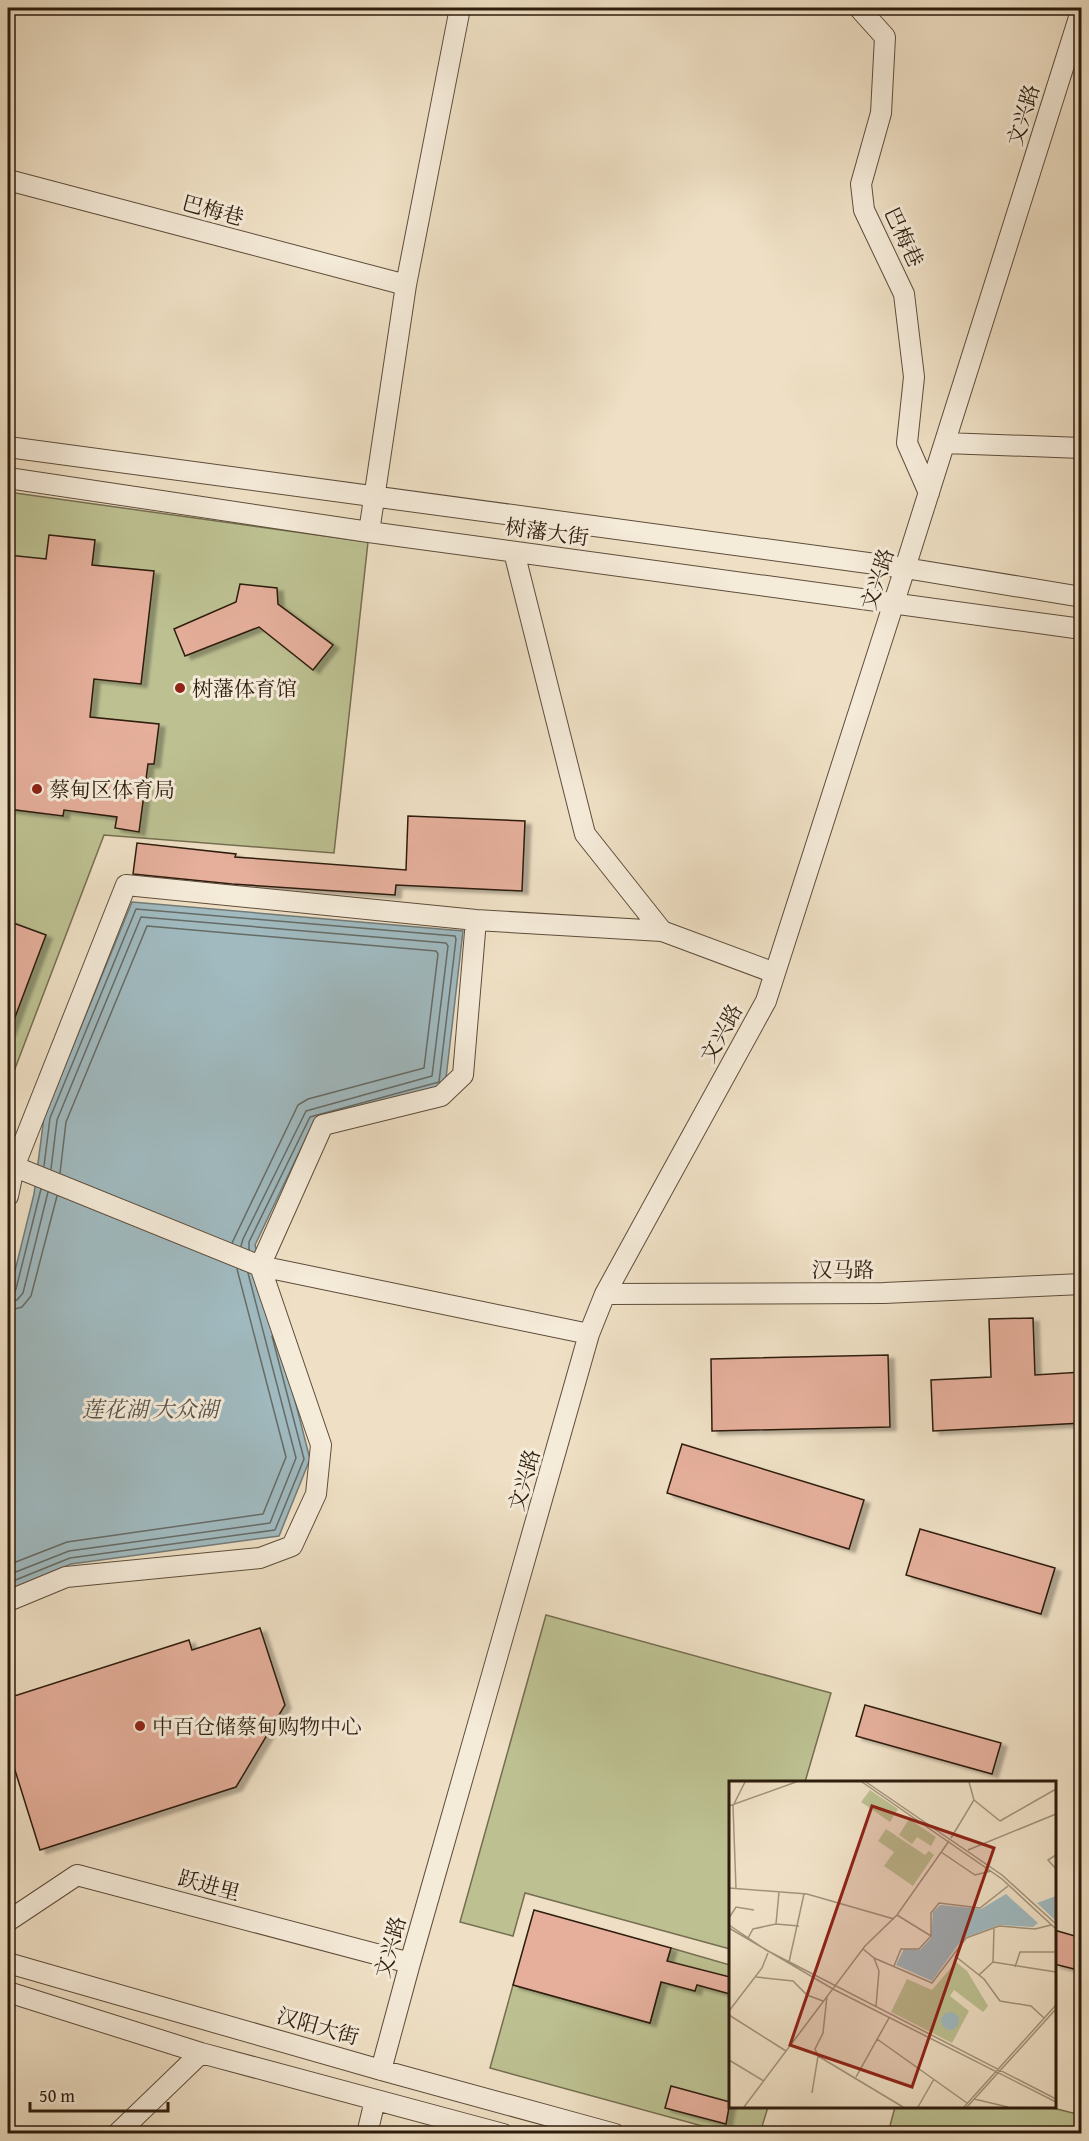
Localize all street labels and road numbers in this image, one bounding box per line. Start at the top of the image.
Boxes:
street label: 文兴路 [999,80,1047,150]
street label: 巴梅巷 [179,187,247,233]
street label: 巴梅巷 [877,202,931,272]
street label: 树藩大街 [503,511,591,553]
street label: 文兴路 [853,544,901,614]
street label: 文兴路 [692,998,750,1068]
street label: 汉马路 [812,1254,875,1285]
street label: 文兴路 [500,1445,548,1515]
street label: 跃进里 [175,1862,243,1908]
street label: 文兴路 [366,1912,414,1982]
street label: 汉阳大街 [273,2000,363,2052]

